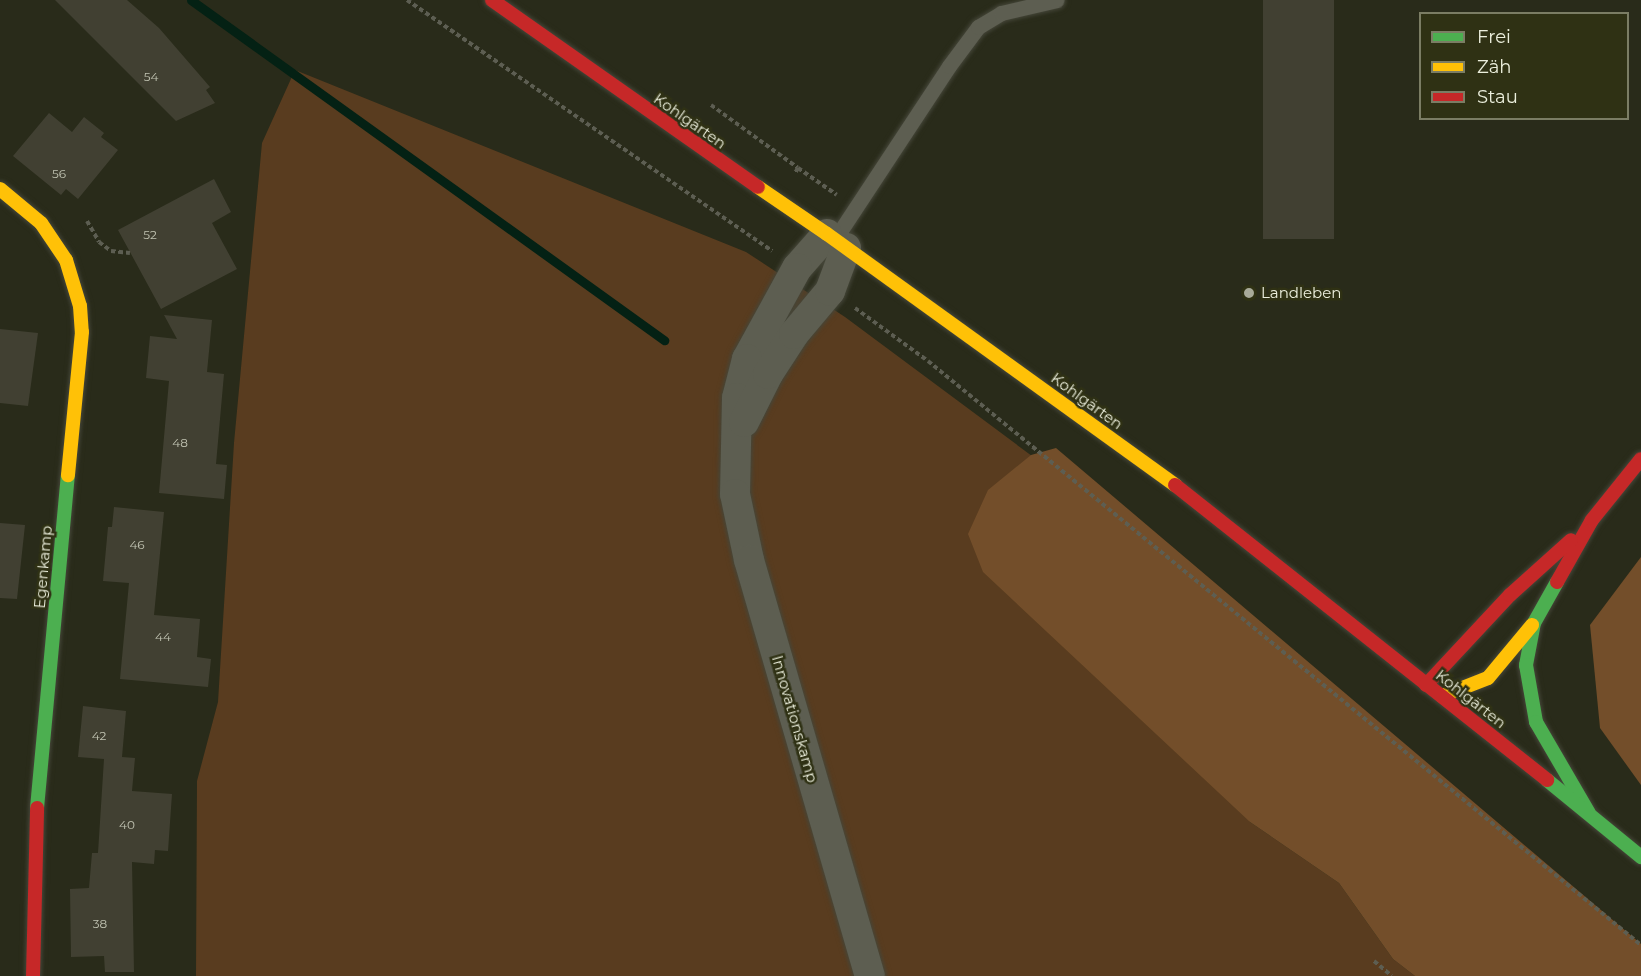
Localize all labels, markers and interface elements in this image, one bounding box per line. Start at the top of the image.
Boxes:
legend [1419,12,1629,120]
text: Frei [1477,26,1511,48]
text: Zäh [1477,56,1512,78]
house number: 54 [144,70,158,84]
text: Stau [1477,86,1518,108]
street label: Kohlgärten [650,89,730,153]
house number: 56 [52,167,66,181]
house number: 52 [143,228,157,242]
place label: Landleben [1261,284,1341,302]
marker: Landleben [1242,286,1256,300]
street label: Kohlgärten [1048,369,1126,433]
house number: 48 [172,436,188,450]
street label: Egenkamp [30,525,56,609]
house number: 46 [129,538,145,552]
house number: 44 [155,630,171,644]
street label: Innovationskamp [768,653,822,785]
street label: Kohlgärten [1432,666,1510,732]
house number: 42 [92,729,106,743]
house number: 40 [119,818,135,832]
house number: 38 [93,917,107,931]

